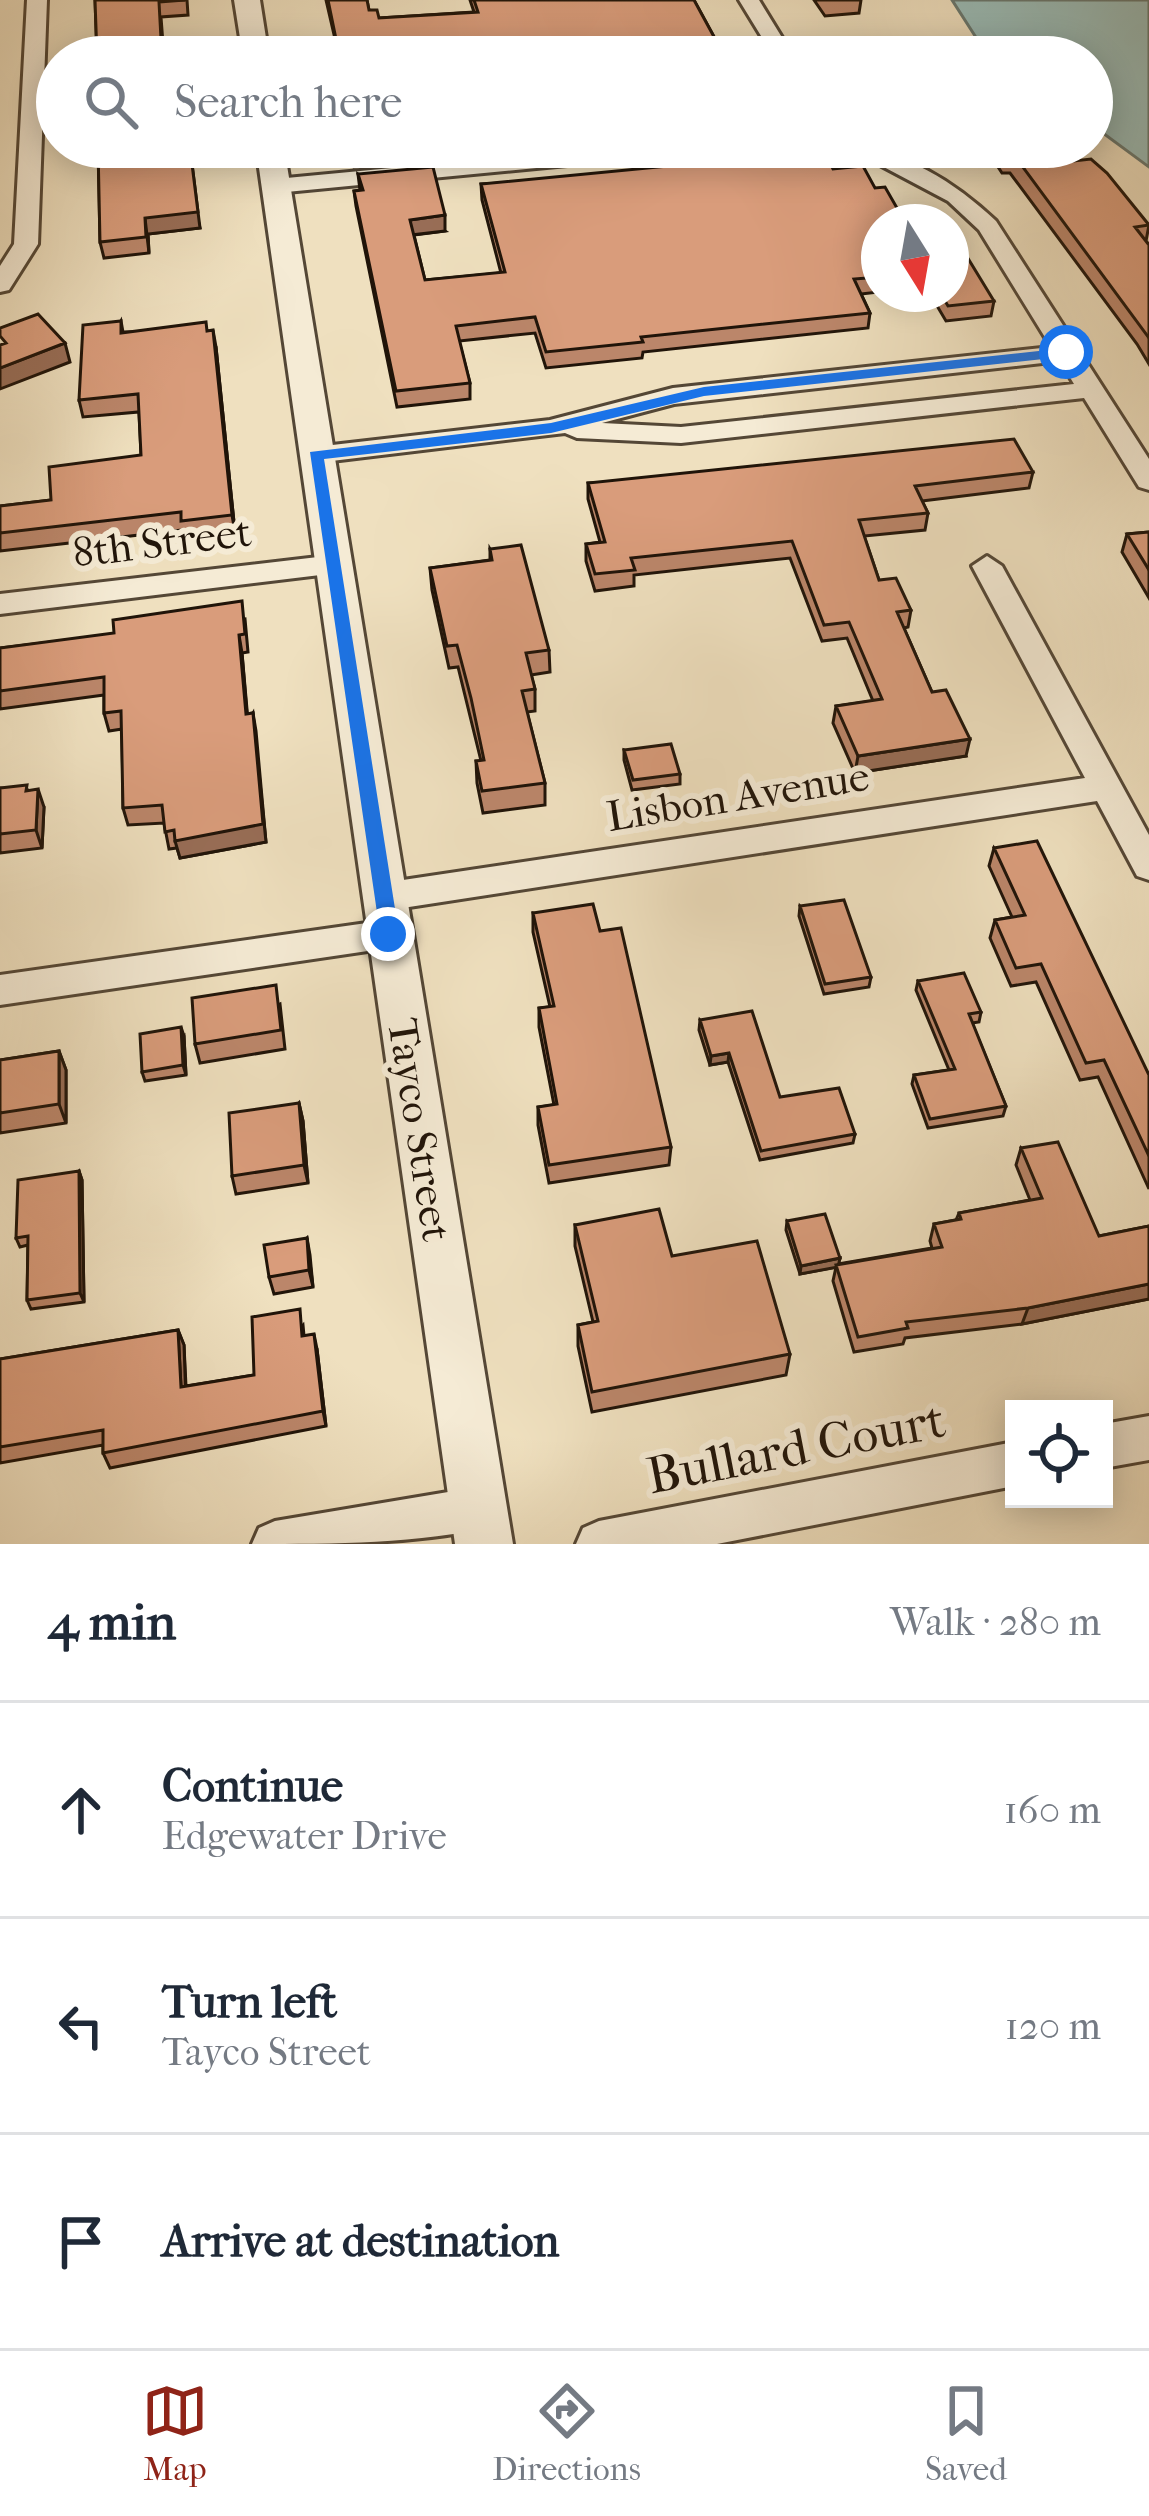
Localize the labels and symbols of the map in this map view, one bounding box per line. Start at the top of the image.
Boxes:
north arrow [861,204,969,312]
route start [1039,325,1093,379]
street label: 8th Street [70,508,254,578]
street label: Lisbon Avenue [603,752,873,842]
route end [361,907,415,961]
street label: Tayco Street [377,1015,461,1245]
street label: Bullard Court [642,1390,950,1506]

